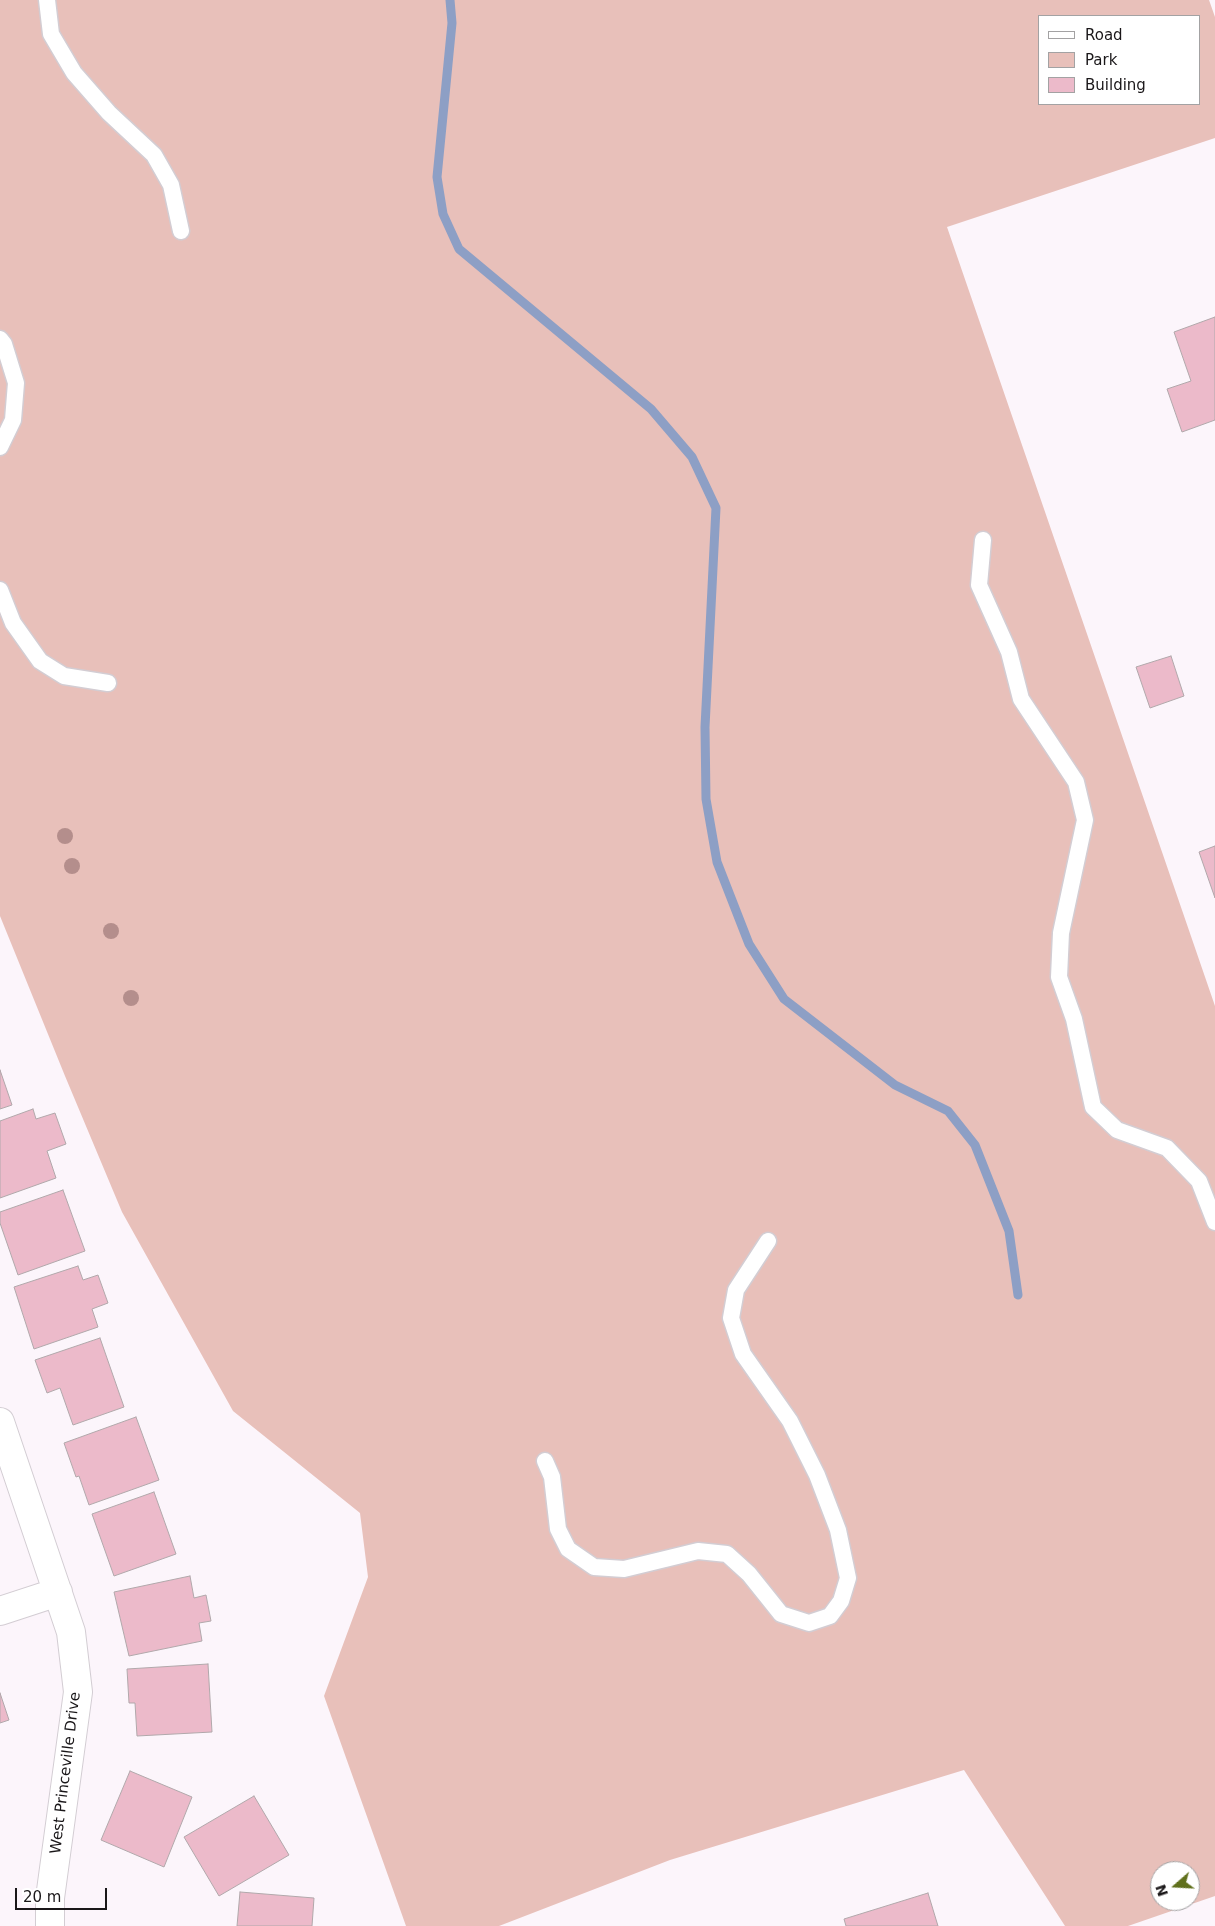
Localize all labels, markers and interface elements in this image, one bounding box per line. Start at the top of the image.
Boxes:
legend [1038,15,1200,105]
text: Road [1085,26,1123,44]
text: Park [1085,51,1117,69]
text: Building [1085,76,1146,94]
street label: West Princeville Drive [47,1691,85,1855]
north arrow [1150,1861,1200,1911]
scale bar [18,1878,110,1910]
text: N [1152,1882,1171,1899]
text: 20 m [23,1888,61,1906]

